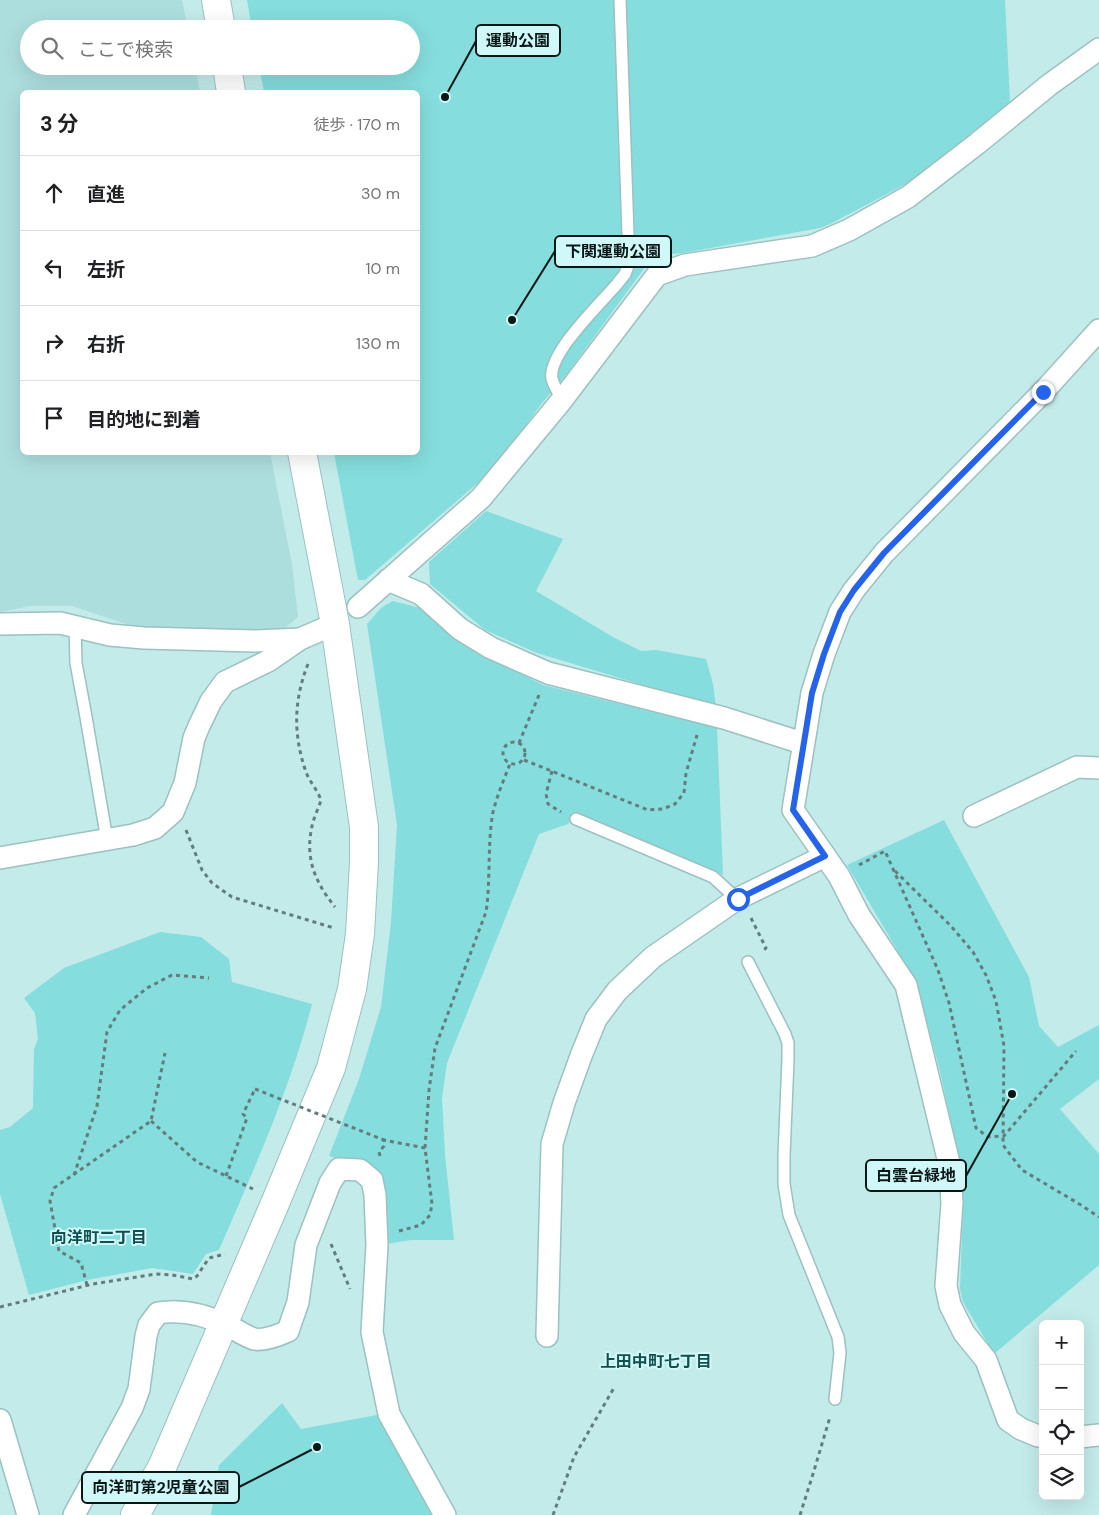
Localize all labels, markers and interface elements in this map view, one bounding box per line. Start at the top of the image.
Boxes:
search box [20,20,420,75]
callout: 運動公園 [476,25,560,56]
text: 運動公園 [486,30,550,51]
icon: search [38,34,66,62]
text: ここで検索 [78,37,173,62]
text: 3 分 [40,110,79,138]
text: 徒歩 · 170 m [314,114,400,135]
icon: ahead [40,179,68,207]
text: 直進 [87,182,125,207]
text: 30 m [361,183,400,204]
callout: 下関運動公園 [555,236,671,267]
text: 下関運動公園 [565,241,661,262]
icon: left [40,254,68,282]
text: 左折 [87,257,125,282]
text: 10 m [366,258,400,279]
icon: right [40,329,68,357]
text: 右折 [87,332,125,357]
text: 130 m [356,333,400,354]
route end [1032,381,1055,404]
icon: arrive [40,404,68,432]
text: 目的地に到着 [87,407,201,432]
route start [727,888,750,911]
callout: 白雲台緑地 [866,1160,966,1191]
text: 白雲台緑地 [876,1165,956,1186]
district label: 向洋町二丁目 [51,1227,147,1248]
map controls [1039,1320,1084,1500]
button: + [1039,1320,1084,1365]
district label: 上田中町七丁目 [600,1351,712,1372]
button: − [1039,1365,1084,1410]
button: locate [1039,1410,1084,1455]
button: layers [1039,1455,1084,1500]
callout: 向洋町第2児童公園 [82,1472,239,1503]
text: 向洋町第2児童公園 [92,1477,230,1498]

